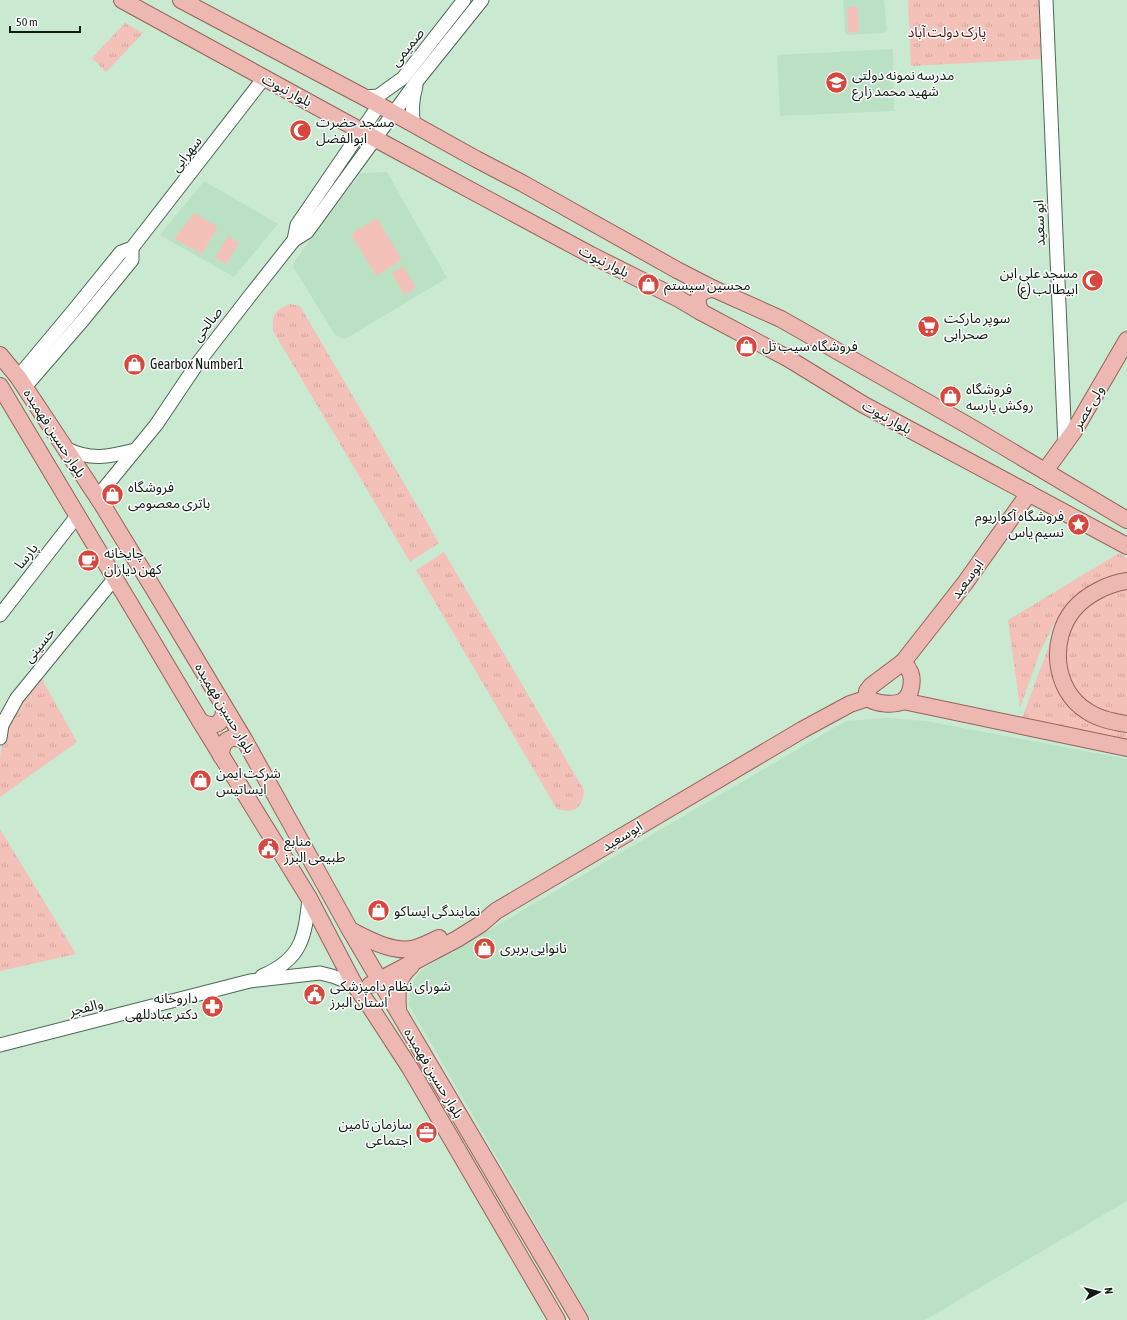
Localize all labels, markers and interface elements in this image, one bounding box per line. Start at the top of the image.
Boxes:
scale bar [10,8,80,34]
text: 50 m [16,15,38,29]
street label: صمیمی [387,24,428,70]
park label: پارک دولت آباد [908,24,986,42]
place label: مدرسه نمونه دولتی شهید محمد زارع [852,67,954,102]
street label: بلوار نبوت [259,70,315,111]
school or university icon: مدرسه نمونه دولتی شهید محمد زارع [823,70,849,96]
place label: مسجد حضرت ابوالفضل [316,114,395,147]
mosque icon: مسجد حضرت ابوالفضل [288,117,314,143]
street label: سهرابی [167,133,206,176]
street label: ابو سعید [1030,199,1049,247]
street label: بلوار نبوت [576,242,632,281]
place label: مسجد علی ابن ابیطالب (ع) [1000,265,1078,300]
mosque icon: مسجد علی ابن ابیطالب (ع) [1080,268,1106,294]
shop icon: محسین سیستم [636,272,662,298]
place label: محسین سیستم [664,277,751,296]
street label: صالحی [189,303,226,345]
place label: سوپر مارکت صحرابی [944,310,1010,343]
supermarket icon: سوپر مارکت صحرابی [916,313,942,339]
shop icon: فروشگاه سیب تل [734,333,760,359]
place label: فروشگاه سیب تل [762,338,858,355]
shop icon: Gearbox Number1 [121,351,147,377]
place label: Gearbox Number1 [150,356,244,372]
place label: فروشگاه روکش پارسه [966,381,1034,415]
street label: ولی عصر [1068,382,1108,433]
shop icon: فروشگاه روکش پارسه [937,384,963,410]
street label: بلوار حسین فهمیده [20,386,90,481]
street label: بلوار نبوت [859,397,915,438]
place label: فروشگاه باتری معصومی [128,479,211,512]
shop icon: فروشگاه باتری معصومی [99,482,125,508]
place label: فروشگاه آکواریوم نسیم یاس [975,508,1064,543]
place icon: فروشگاه آکواریوم نسیم یاس [1066,511,1092,537]
street label: پارسا [11,540,43,573]
place label: چایخانه کهن دیاران [104,545,162,578]
cafe icon: چایخانه کهن دیاران [76,548,102,574]
street label: ابوسعید [947,556,987,602]
street label: حسینی [20,624,59,666]
street label: بلوار حسین فهمیده [191,660,258,757]
place label: شرکت ایمن ایساتیس [216,765,281,798]
shop icon: شرکت ایمن ایساتیس [187,768,213,794]
street label: ابوسعید [599,818,646,855]
place label: منابع طبیعی البرز [283,833,345,866]
public building icon: منابع طبیعی البرز [256,836,282,862]
shop icon: نمایندگی ایساکو [366,898,392,924]
place label: نمایندگی ایساکو [394,903,480,920]
shop icon: نانوایی بربری [471,935,497,961]
place label: نانوایی بربری [500,940,567,957]
place label: شورای نظام دامپزشکی استان البرز [329,978,451,1011]
public building icon: شورای نظام دامپزشکی استان البرز [302,981,328,1007]
place label: داروخانه دکتر عبادللهی [125,990,198,1023]
pharmacy icon: داروخانه دکتر عبادللهی [200,993,226,1019]
street label: والفجر [66,995,105,1020]
street label: بلوار حسین فهمیده [400,1025,467,1122]
place label: سازمان تامین اجتماعی [338,1116,412,1149]
office icon: سازمان تامین اجتماعی [414,1119,440,1145]
north arrow [1079,1272,1119,1312]
text: N [1103,1287,1115,1295]

